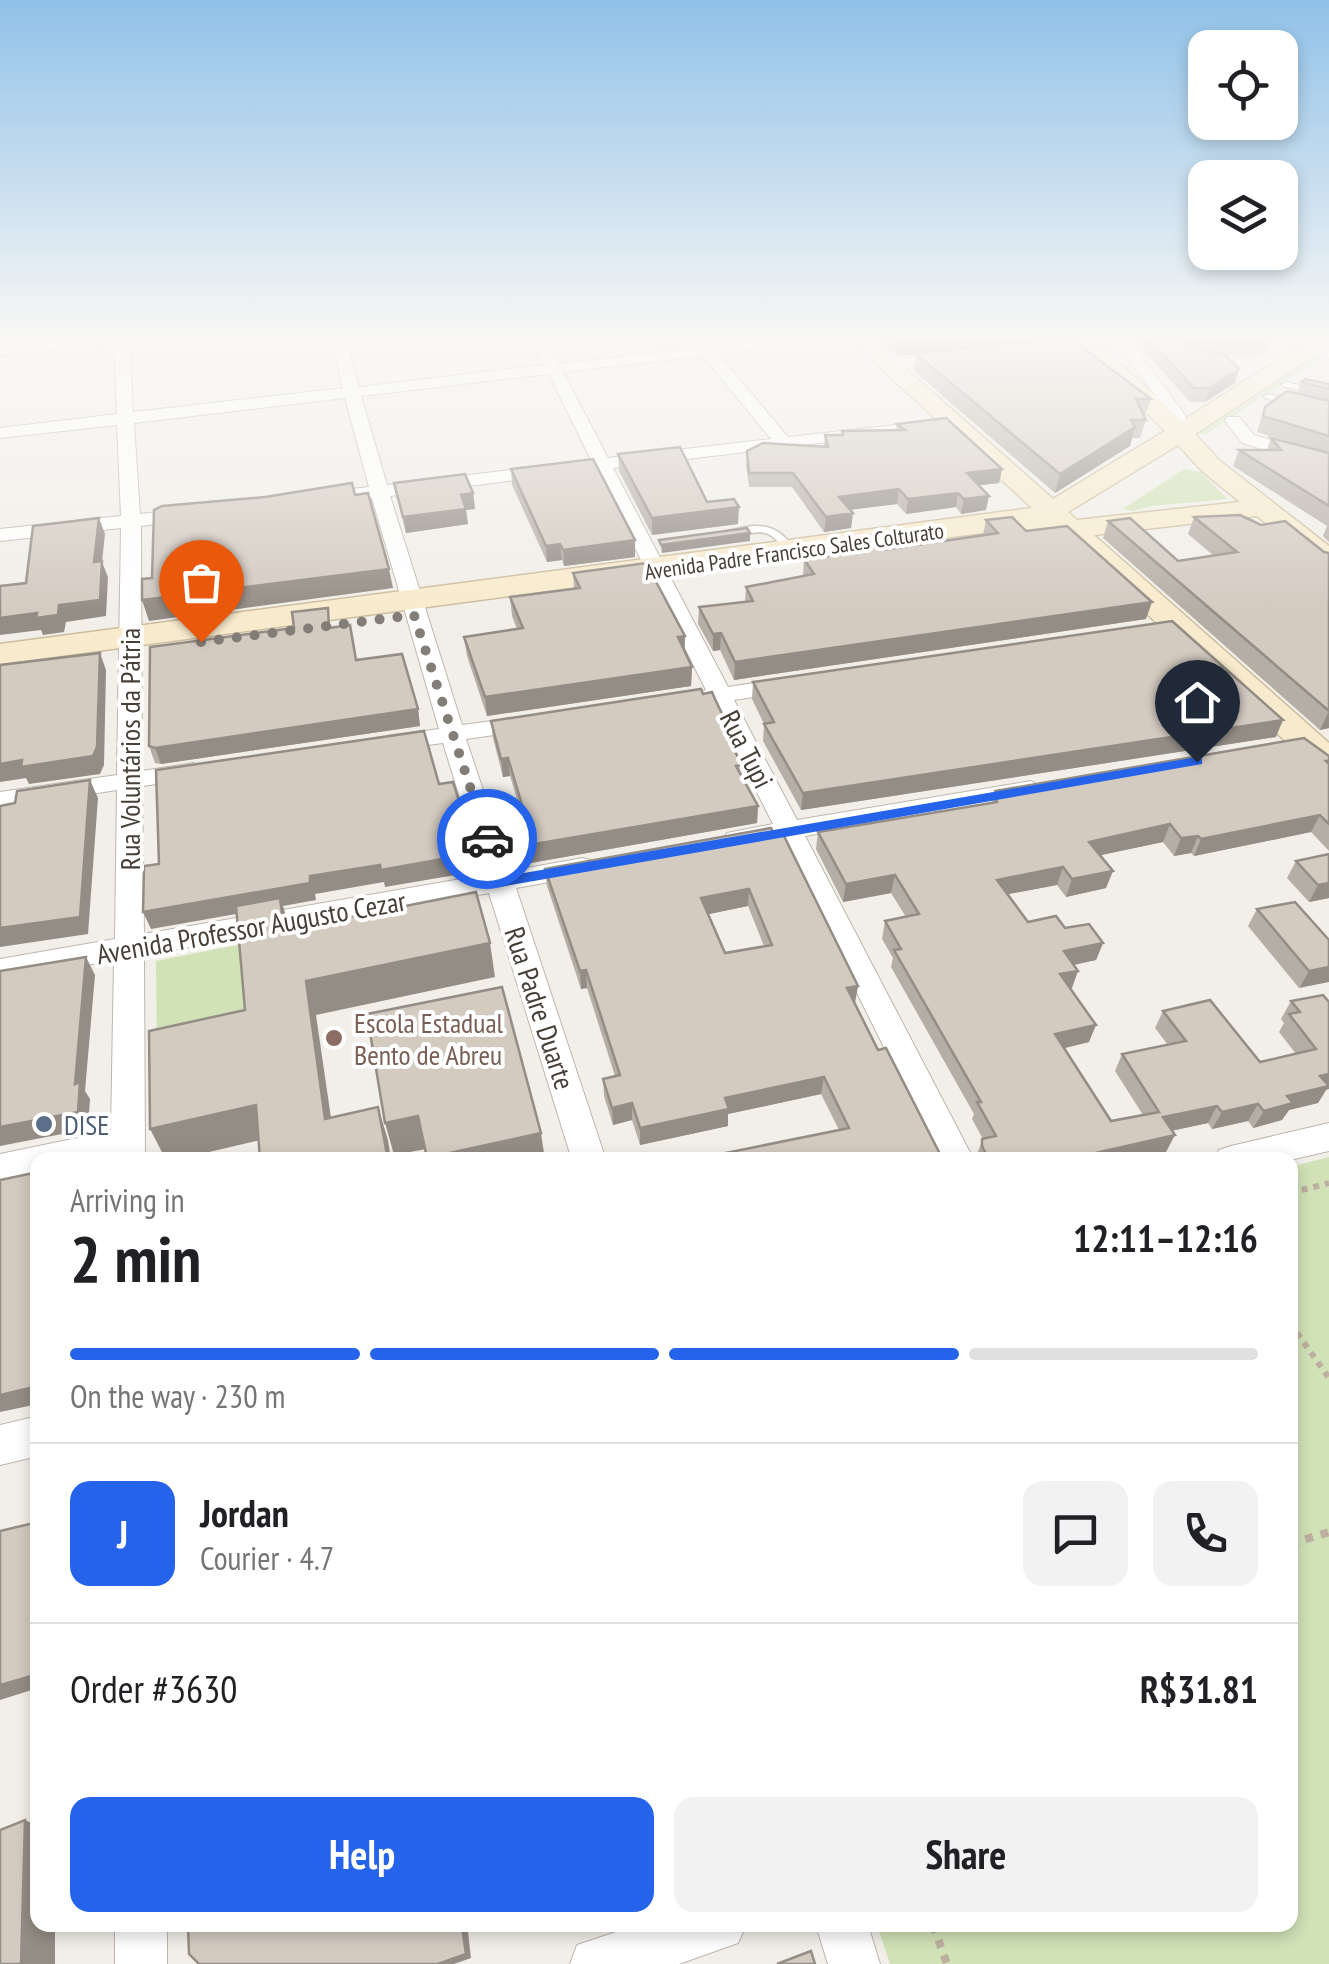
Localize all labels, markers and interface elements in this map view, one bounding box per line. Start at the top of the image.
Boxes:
map controls [1188,30,1298,270]
button: locate [1188,30,1298,140]
button: layers [1188,160,1298,270]
street label: Avenida Padre Francisco Sales Colturato [643,516,945,586]
pin [159,540,244,643]
icon: bag [174,555,229,610]
street label: Rua Voluntários da Pátria [111,628,148,870]
pin [1155,660,1240,763]
icon: home [1170,675,1225,730]
street label: Rua Tupi [712,704,782,794]
courier [437,789,537,889]
icon: car [460,812,515,867]
street label: Avenida Professor Augusto Cezar [94,882,409,972]
street label: Rua Padre Duarte [496,922,584,1094]
place label: Escola Estadual Bento de Abreu [354,1004,504,1073]
marker: Escola Estadual Bento de Abreu [323,1027,345,1049]
place label: DISE [64,1106,109,1143]
marker: DISE [33,1113,55,1135]
text: Arriving in [70,1179,185,1221]
text: 12:11–12:16 [1073,1213,1258,1262]
text: 2 min [70,1216,201,1300]
text: On the way · 230 m [70,1375,285,1417]
button: chat [1023,1481,1128,1586]
button: phone [1153,1481,1258,1586]
text: Jordan [200,1488,289,1537]
text: J [117,1509,128,1558]
text: Courier · 4.7 [200,1537,334,1579]
text: Order #3630 [70,1664,237,1713]
text: R$31.81 [1140,1664,1258,1713]
button: Help [70,1797,654,1912]
button: Share [674,1797,1258,1912]

